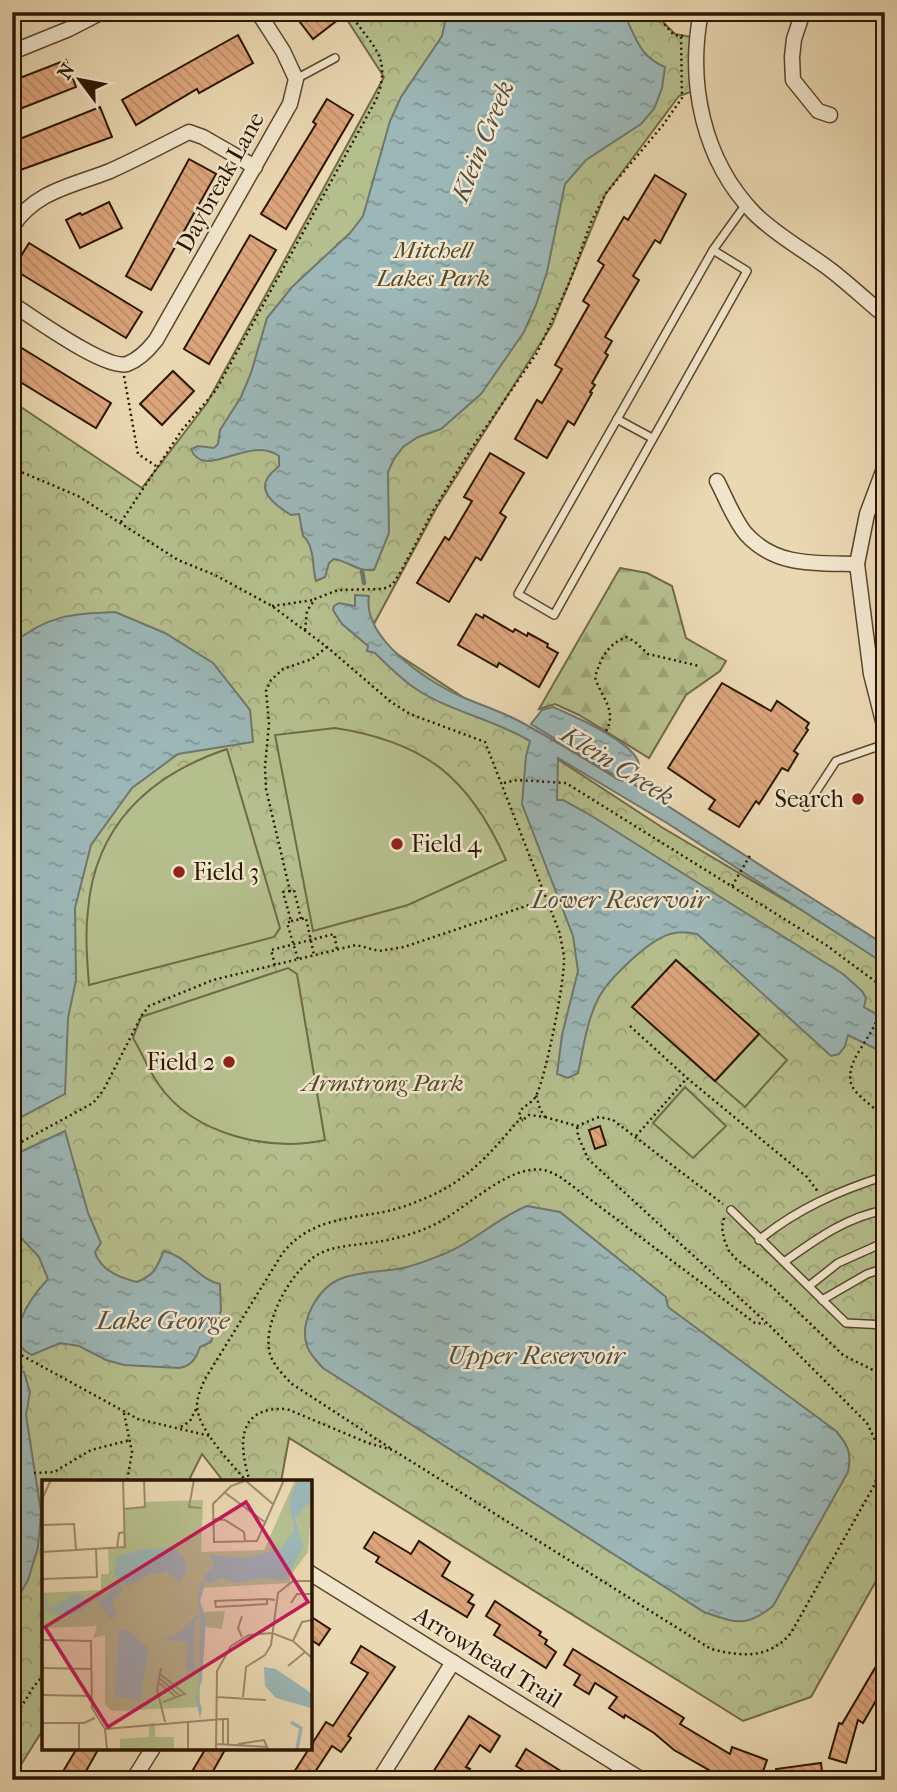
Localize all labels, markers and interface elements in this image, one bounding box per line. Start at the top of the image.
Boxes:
north arrow [46,46,116,116]
text: N [53,59,80,83]
water label: Klein Creek [443,76,521,208]
street label: Daybreak Lane [170,107,270,257]
park label: Mitchell Lakes Park [374,236,490,292]
water label: Klein Creek [554,717,680,812]
place label: Search [775,785,845,813]
marker: Search [850,791,866,807]
place label: Field 4 [411,830,482,858]
marker: Field 4 [389,836,405,852]
place label: Field 3 [193,858,259,886]
marker: Field 3 [171,864,187,880]
water label: Lower Reservoir [530,884,711,915]
place label: Field 2 [146,1048,215,1076]
marker: Field 2 [221,1054,237,1070]
park label: Armstrong Park [300,1069,463,1097]
water label: Lake George [95,1305,231,1336]
water label: Upper Reservoir [447,1340,627,1371]
inset map [42,1480,312,1750]
street label: Arrowhead Trail [408,1600,568,1714]

